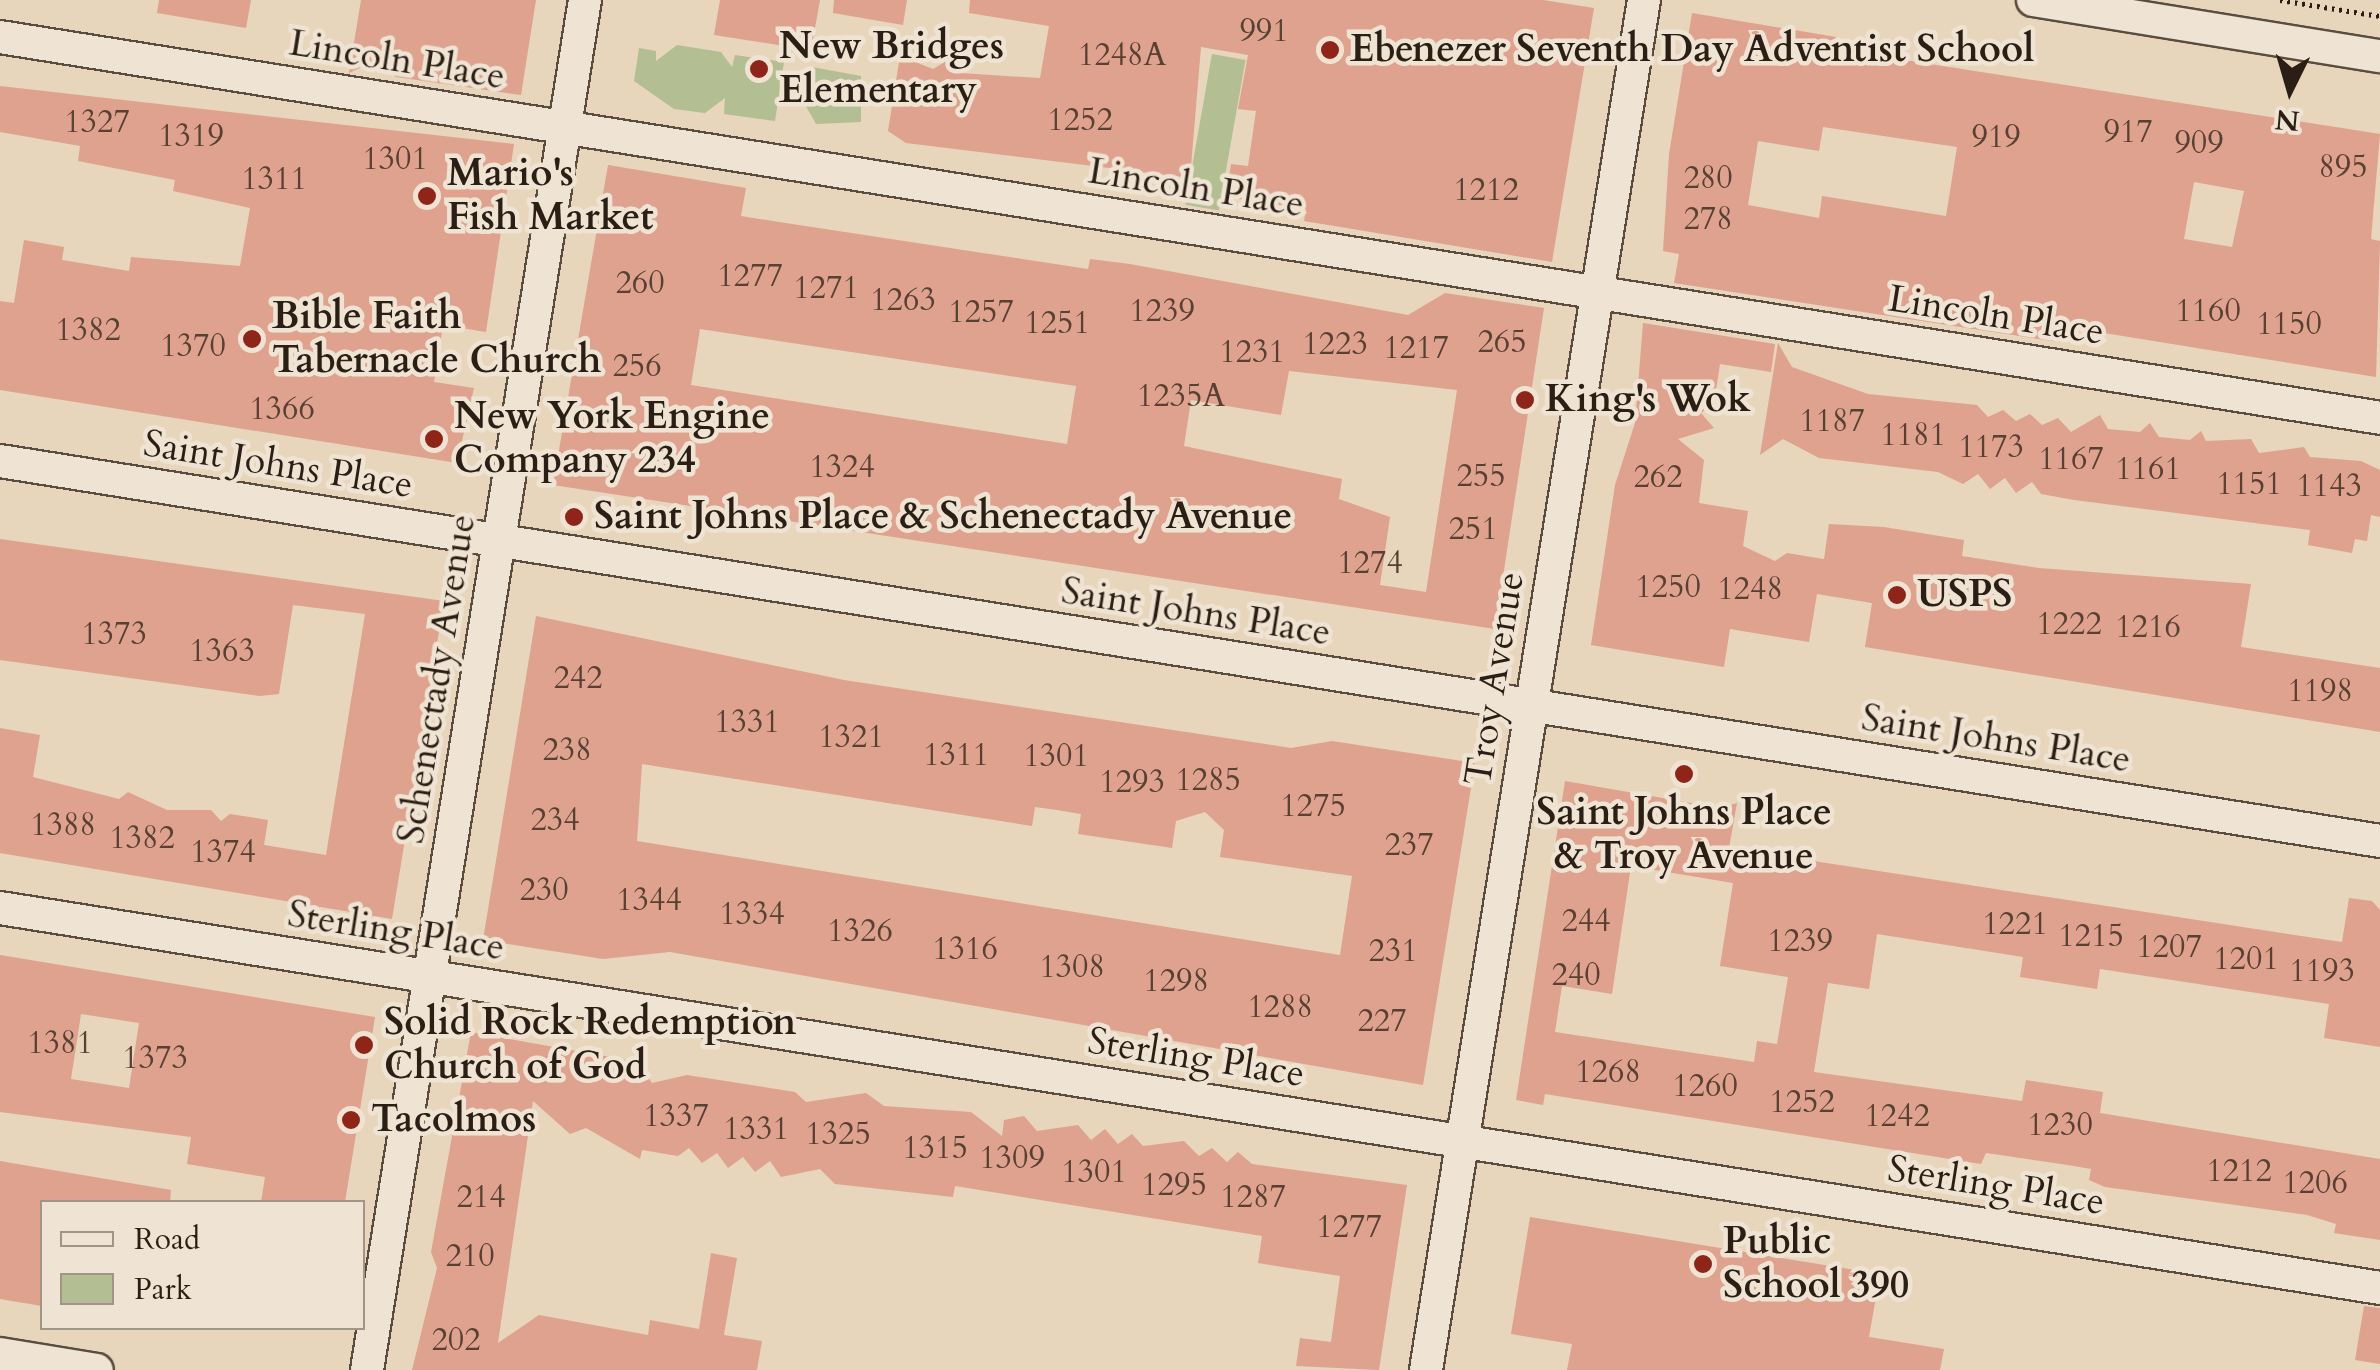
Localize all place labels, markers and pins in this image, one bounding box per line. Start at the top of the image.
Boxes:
place label: New Bridges Elementary [779,24,1004,113]
place label: Ebenezer Seventh Day Adventist School [1350,27,2034,73]
marker: Ebenezer Seventh Day Adventist School [1319,39,1341,61]
marker: New Bridges Elementary [748,58,770,80]
place label: Mario's Fish Market [447,151,654,240]
marker: Mario's Fish Market [416,185,438,207]
place label: Bible Faith Tabernacle Church [272,294,601,383]
marker: Bible Faith Tabernacle Church [241,328,263,350]
place label: King's Wok [1545,377,1751,423]
marker: King's Wok [1514,389,1536,411]
place label: New York Engine Company 234 [454,394,770,484]
marker: New York Engine Company 234 [423,428,445,450]
place label: Saint Johns Place & Schenectady Avenue [594,494,1292,540]
marker: Saint Johns Place & Schenectady Avenue [563,506,585,528]
place label: USPS [1917,572,2013,618]
marker: USPS [1886,584,1908,606]
marker: Saint Johns Place & Troy Avenue [1673,763,1695,785]
place label: Saint Johns Place & Troy Avenue [1536,790,1832,879]
place label: Solid Rock Redemption Church of God [384,1000,796,1090]
marker: Solid Rock Redemption Church of God [353,1034,375,1056]
place label: Tacolmos [371,1097,536,1143]
marker: Tacolmos [340,1109,362,1131]
place label: Public School 390 [1723,1219,1909,1308]
marker: Public School 390 [1692,1253,1714,1275]

